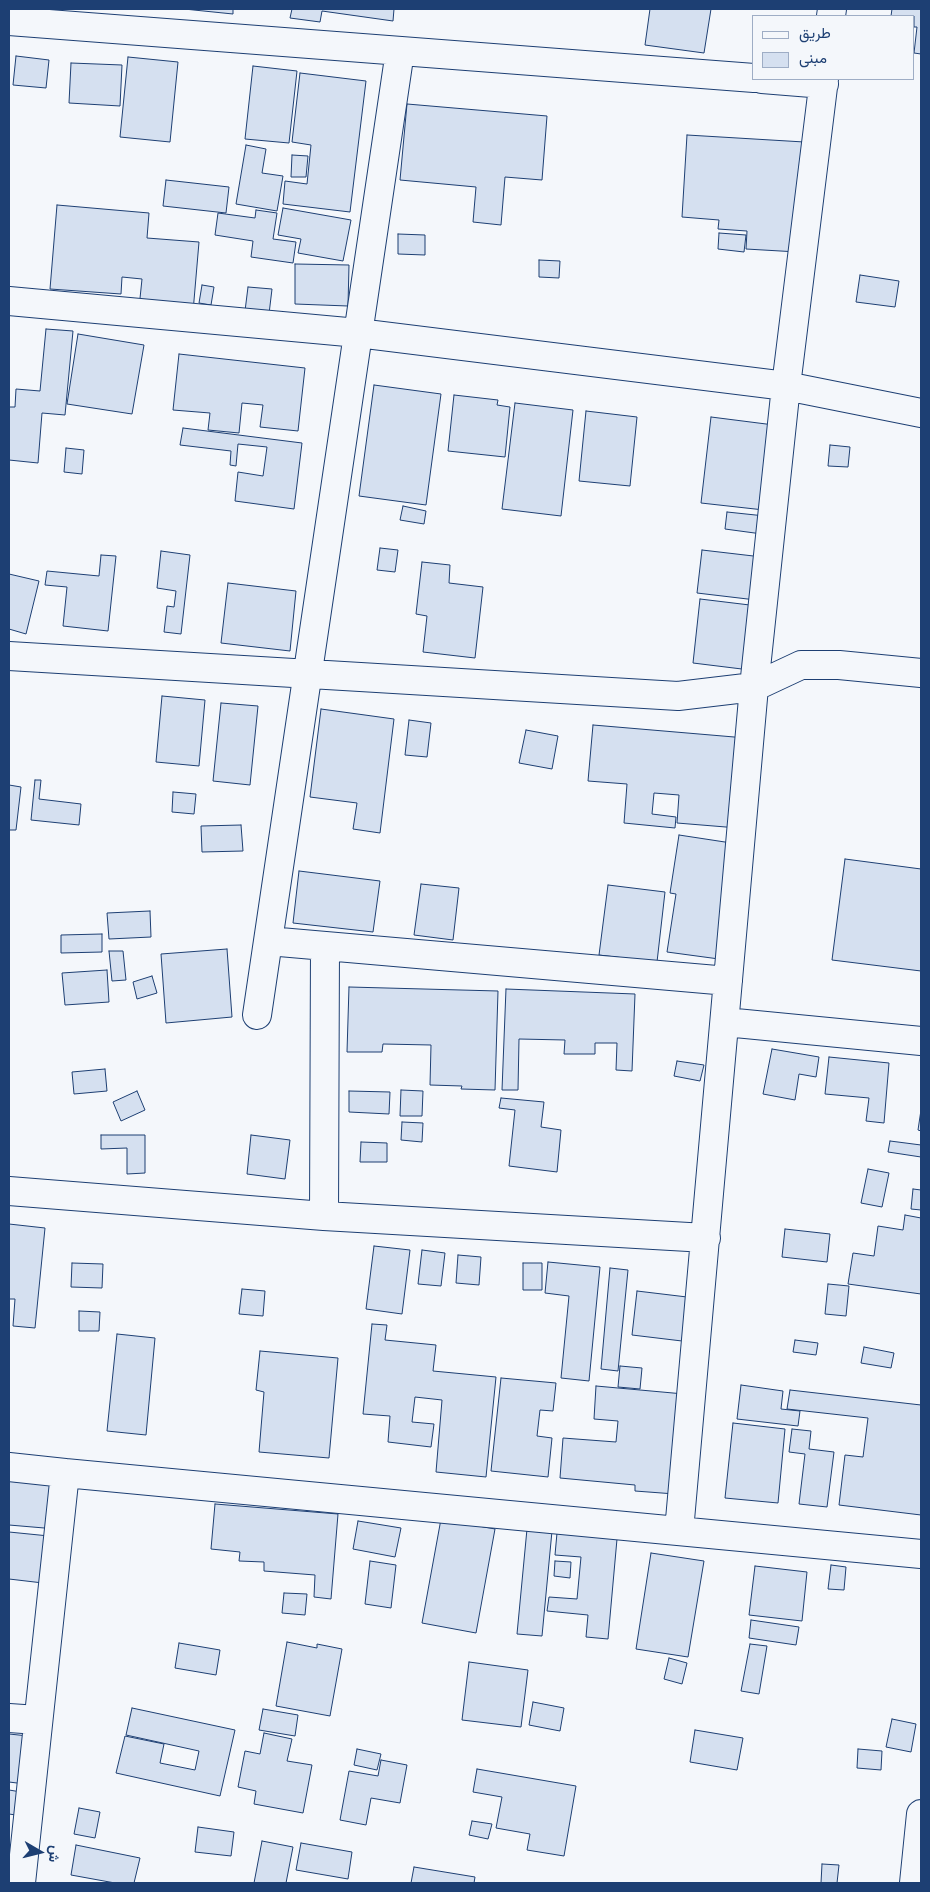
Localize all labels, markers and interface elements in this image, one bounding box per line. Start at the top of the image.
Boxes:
legend [752,15,915,80]
text: طريق [799,23,831,42]
text: مبنى [799,48,827,67]
north arrow [15,1827,65,1877]
text: ش [46,1845,65,1864]

